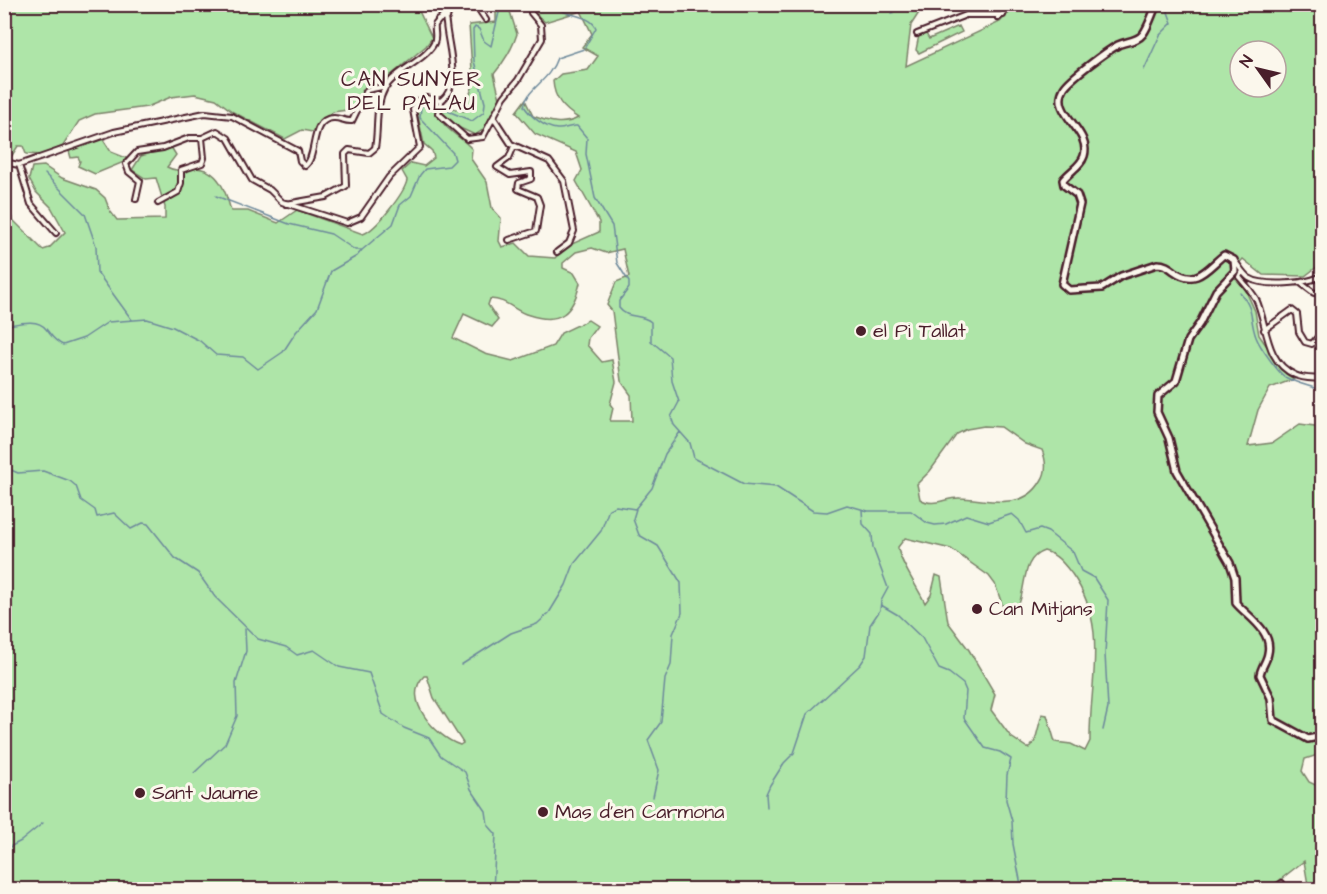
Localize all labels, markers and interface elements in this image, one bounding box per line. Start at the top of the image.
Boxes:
north arrow [1228,39,1288,99]
text: N [1234,51,1258,71]
district label: CAN SUNYER DEL PALAU [341,65,483,118]
place label: el Pi Tallat [873,317,966,345]
marker: el Pi Tallat [854,324,868,338]
place label: Can Mitjans [989,595,1093,623]
marker: Can Mitjans [970,602,984,616]
place label: Sant Jaume [152,779,259,807]
marker: Sant Jaume [133,786,147,800]
place label: Mas d'en Carmona [555,798,724,826]
marker: Mas d'en Carmona [536,805,550,819]

